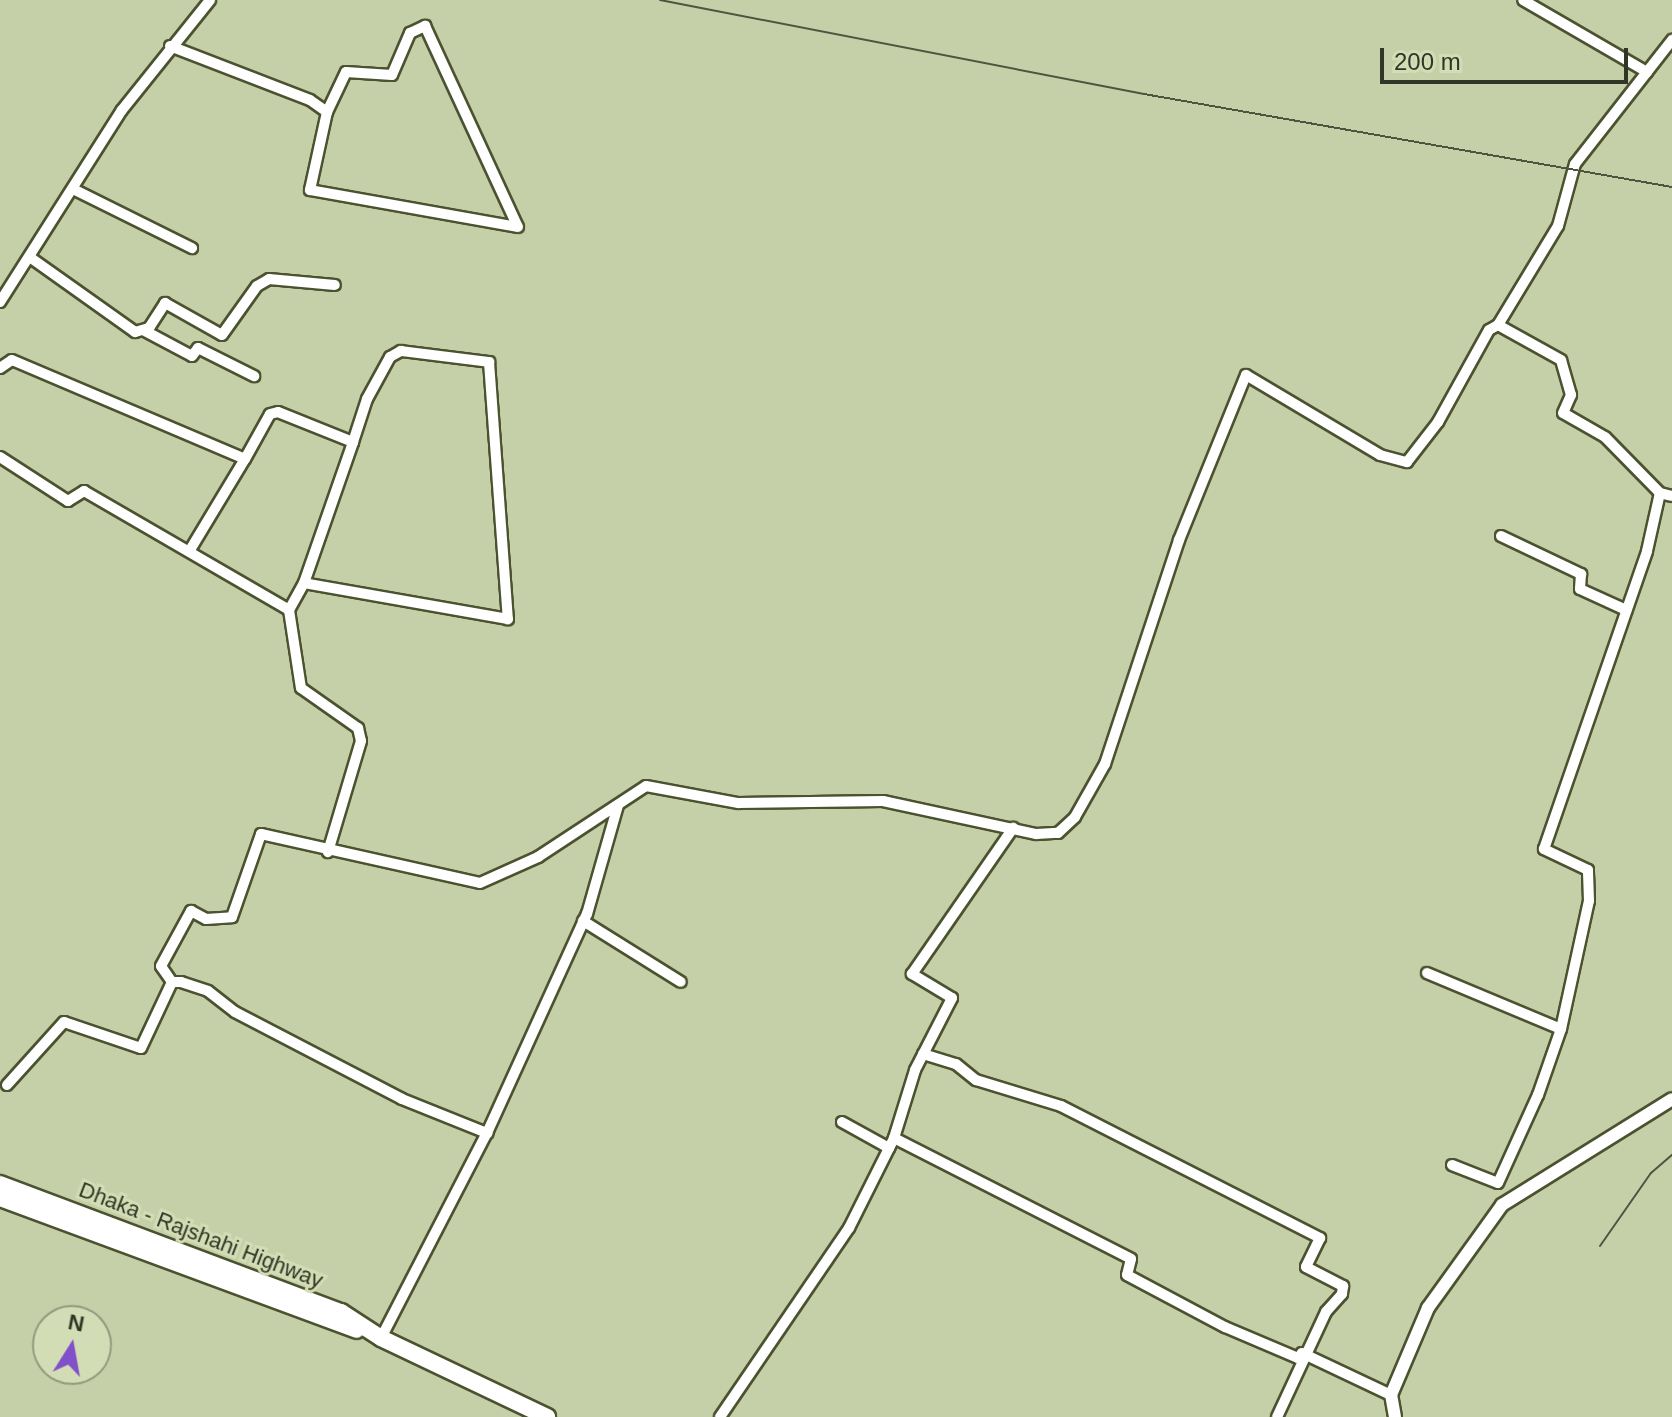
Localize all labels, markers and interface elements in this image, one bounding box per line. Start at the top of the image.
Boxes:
scale bar [1384,32,1632,82]
text: 200 m [1394,48,1461,75]
street label: Dhaka - Rajshahi Highway [75,1176,327,1294]
north arrow [32,1305,112,1385]
text: N [66,1309,86,1337]

